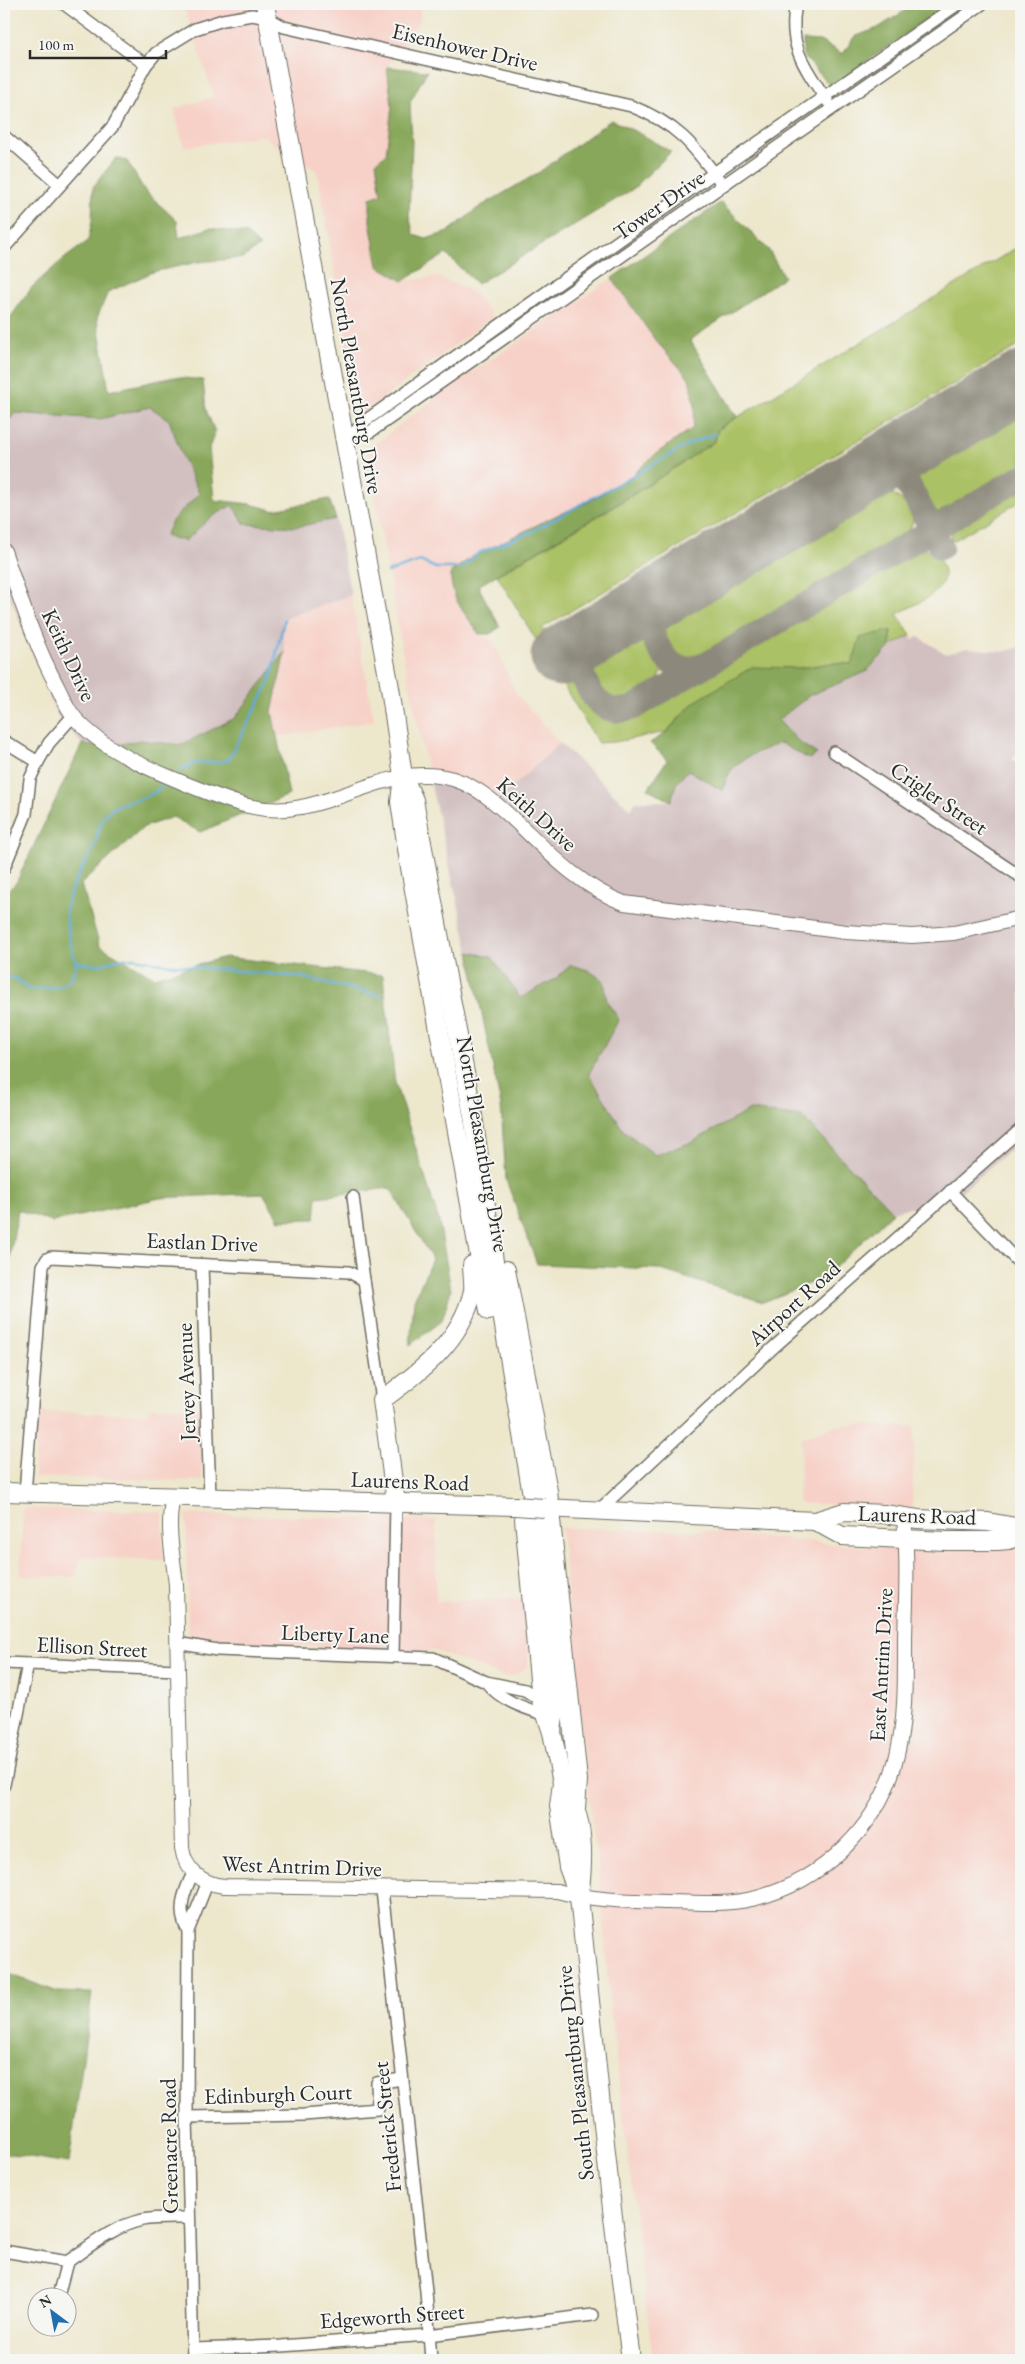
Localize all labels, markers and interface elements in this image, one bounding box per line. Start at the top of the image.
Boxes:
street label: Eisenhower Drive [389,16,541,78]
scale bar [30,28,166,60]
text: 100 m [38,35,75,54]
street label: Tower Drive [608,163,711,247]
street label: North Pleasantburg Drive [324,276,390,497]
street label: Keith Drive [35,604,103,706]
street label: Crigler Street [885,755,994,841]
street label: Keith Drive [491,770,584,858]
street label: North Pleasantburg Drive [450,1034,516,1255]
street label: Eastlan Drive [146,1226,259,1258]
street label: Airport Road [741,1253,847,1353]
street label: Jervey Avenue [169,1322,203,1444]
street label: Laurens Road [350,1464,470,1498]
street label: Laurens Road [857,1498,977,1532]
street label: East Antrim Drive [862,1587,900,1743]
street label: Liberty Lane [280,1618,390,1650]
street label: Ellison Street [36,1630,148,1664]
street label: West Antrim Drive [222,1849,383,1883]
street label: South Pleasantburg Drive [549,1964,601,2182]
street label: Frederick Street [366,2060,408,2194]
street label: Greenacre Road [153,2077,185,2214]
street label: Edinburgh Court [204,2077,353,2111]
north arrow [28,2286,78,2336]
text: N [36,2290,55,2312]
street label: Edgeworth Street [319,2296,465,2336]

